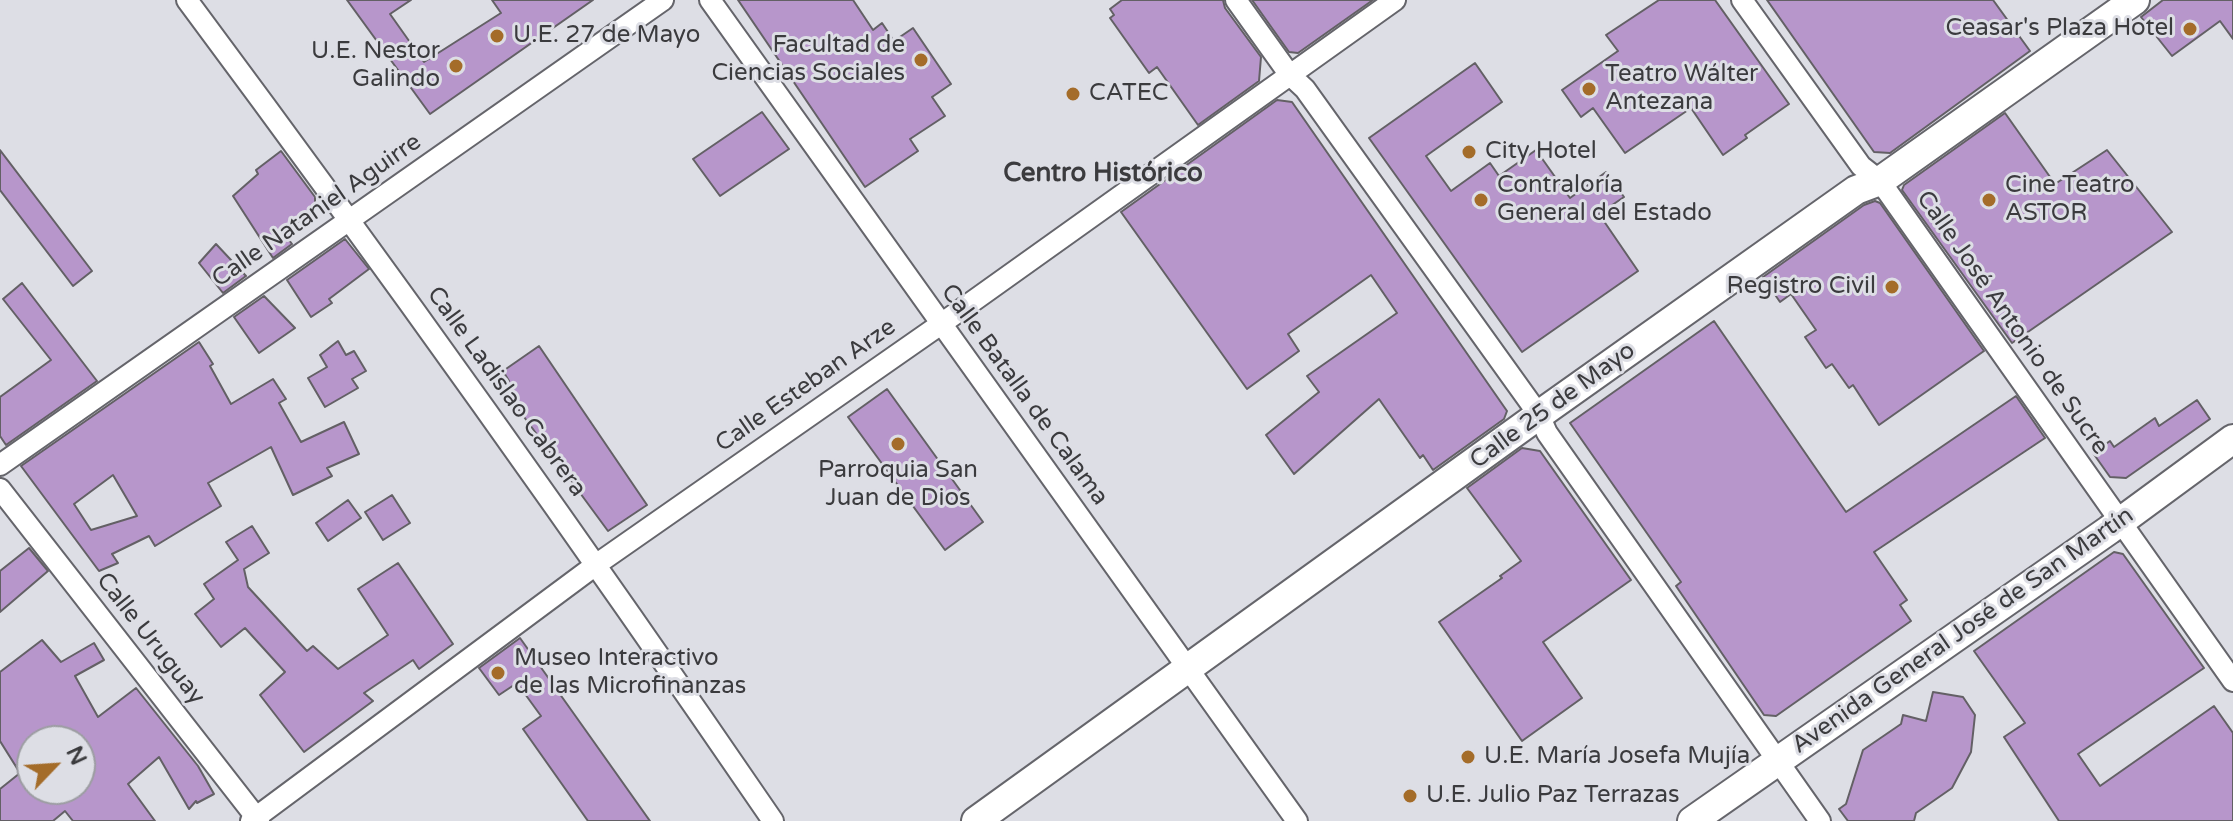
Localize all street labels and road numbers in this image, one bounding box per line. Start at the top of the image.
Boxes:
street label: Calle Nataniel Aguirre [207,128,427,294]
street label: Calle José Antonio de Sucre [1910,186,2114,460]
street label: Calle Batalla de Calama [934,279,1114,511]
street label: Calle Ladislao Cabrera [420,281,592,503]
street label: Calle Esteban Arze [710,313,902,459]
street label: Calle 25 de Mayo [1465,336,1641,476]
street label: Avenida General José de San Martín [1787,502,2139,760]
street label: Calle Uruguay [90,567,210,711]

